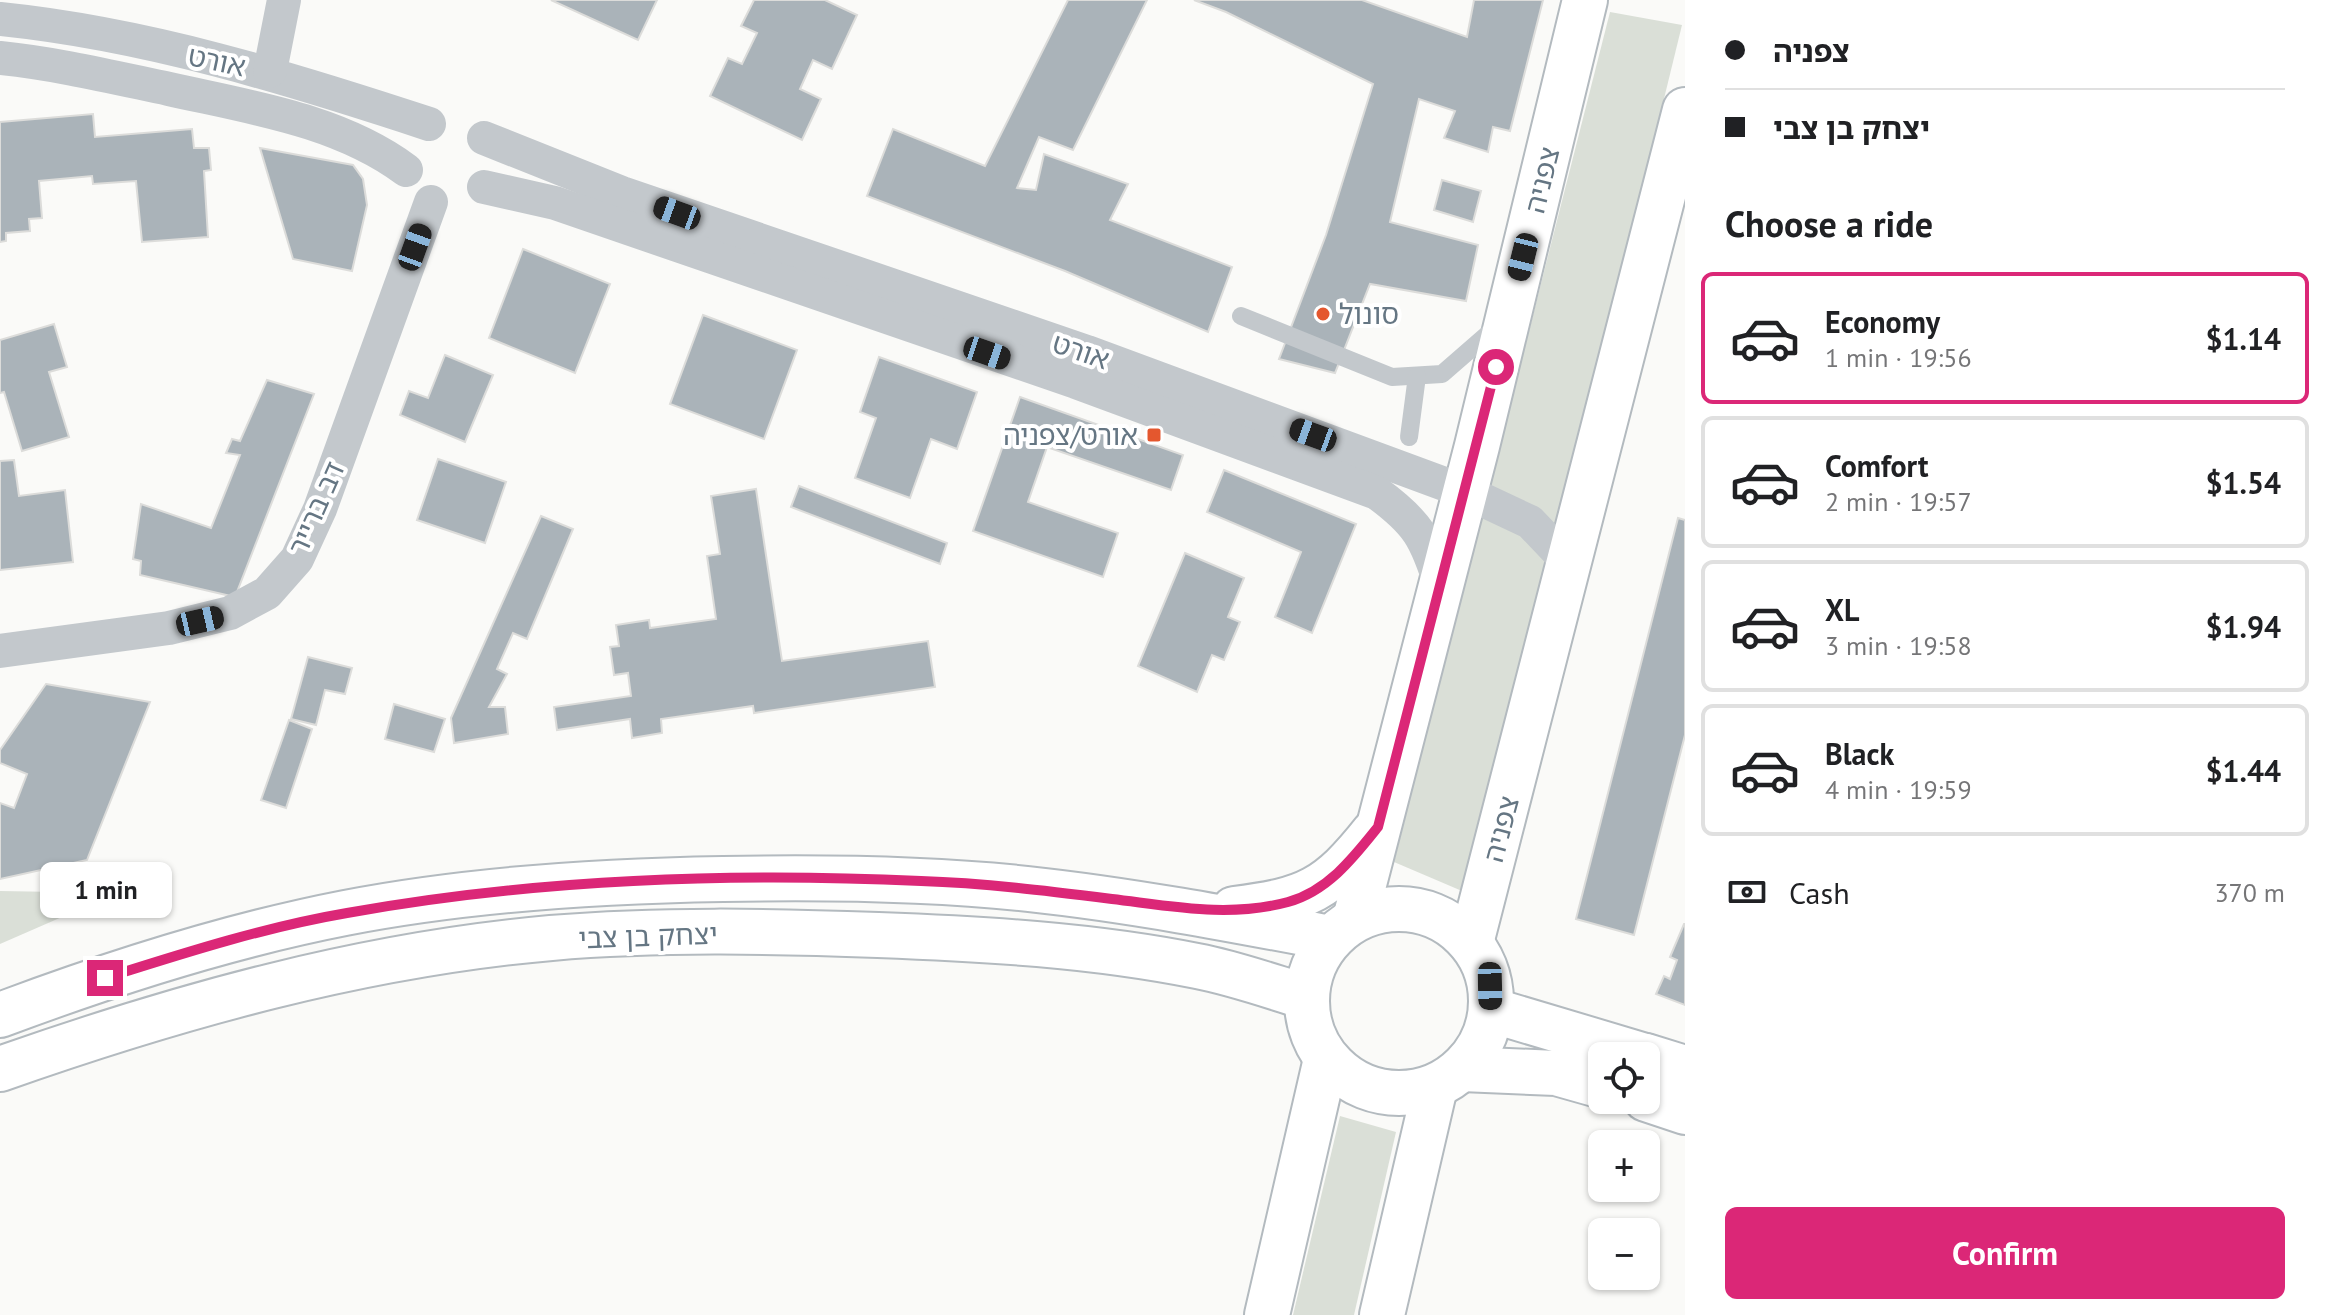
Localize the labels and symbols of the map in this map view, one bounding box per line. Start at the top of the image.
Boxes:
street label: אורט [185,36,249,85]
street label: צפניה [1515,143,1568,217]
car [650,194,704,232]
car [396,220,434,274]
car [1506,231,1540,283]
place label: סונול [1339,295,1399,332]
marker: סונול [1314,305,1332,323]
street label: אורט [1048,324,1114,377]
car [960,334,1014,372]
route start [1478,349,1514,385]
place label: אורט/צפניה [1003,416,1138,453]
car [1286,416,1340,454]
marker: אורט/צפניה [1145,426,1163,444]
street label: דב ברייר [279,455,352,560]
car [174,604,226,638]
street label: צפניה [1474,792,1527,866]
callout: 1 min [39,862,171,918]
street label: יצחק בן צבי [578,915,718,956]
route end [87,960,123,996]
car [1478,962,1502,1010]

